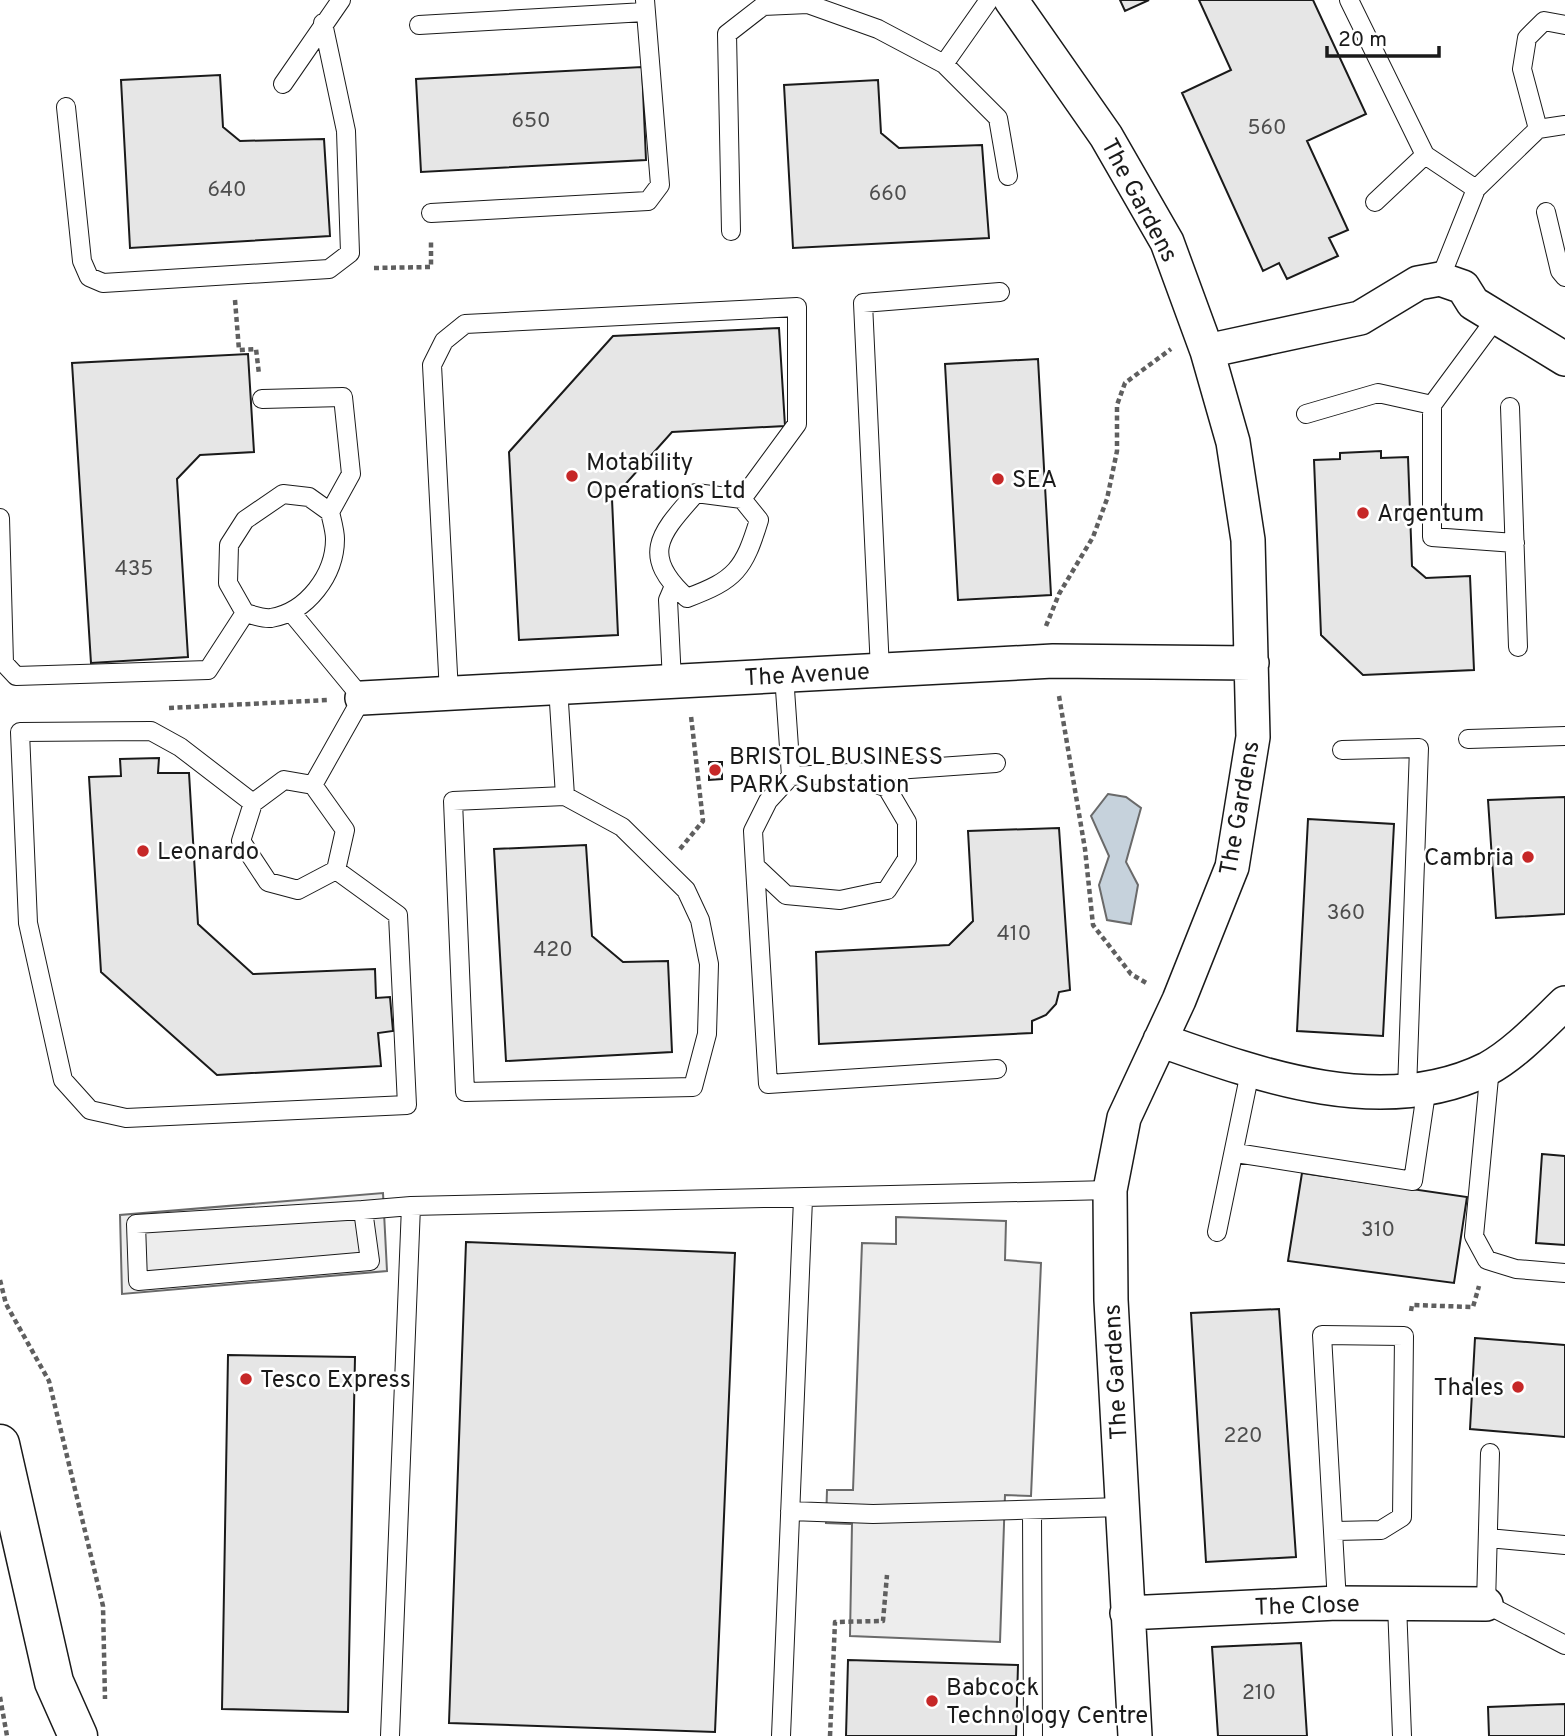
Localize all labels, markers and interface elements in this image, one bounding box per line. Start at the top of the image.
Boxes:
scale bar [1327,14,1439,58]
text: 20 m [1338,27,1387,54]
house number: 650 [511,108,551,135]
house number: 560 [1247,115,1287,142]
street label: The Gardens [1093,134,1183,268]
house number: 640 [207,177,247,204]
house number: 660 [869,181,907,208]
place label: Motability Operations Ltd [586,449,746,507]
place label: SEA [1012,466,1057,496]
marker: Motability Operations Ltd [564,468,580,484]
marker: SEA [990,471,1006,487]
place label: Argentum [1377,500,1484,530]
marker: Argentum [1355,505,1371,521]
house number: 435 [115,556,153,583]
street label: The Avenue [744,658,871,694]
street label: The Gardens [1214,739,1268,878]
place label: BRISTOL BUSINESS PARK Substation [729,743,943,801]
marker: BRISTOL BUSINESS PARK Substation [707,762,723,778]
place label: Leonardo [157,838,259,868]
marker: Leonardo [135,843,151,859]
place label: Cambria [1424,844,1514,874]
marker: Cambria [1520,849,1536,865]
house number: 360 [1327,900,1365,927]
house number: 410 [997,921,1031,948]
house number: 420 [533,937,573,964]
house number: 310 [1361,1217,1395,1244]
street label: The Gardens [1098,1303,1136,1441]
place label: Tesco Express [260,1366,411,1396]
marker: Tesco Express [238,1371,254,1387]
place label: Thales [1434,1374,1504,1404]
marker: Thales [1510,1379,1526,1395]
house number: 220 [1223,1423,1263,1450]
street label: The Close [1254,1590,1360,1624]
place label: Babcock Technology Centre [946,1674,1148,1732]
house number: 210 [1242,1680,1276,1707]
marker: Babcock Technology Centre [924,1693,940,1709]

